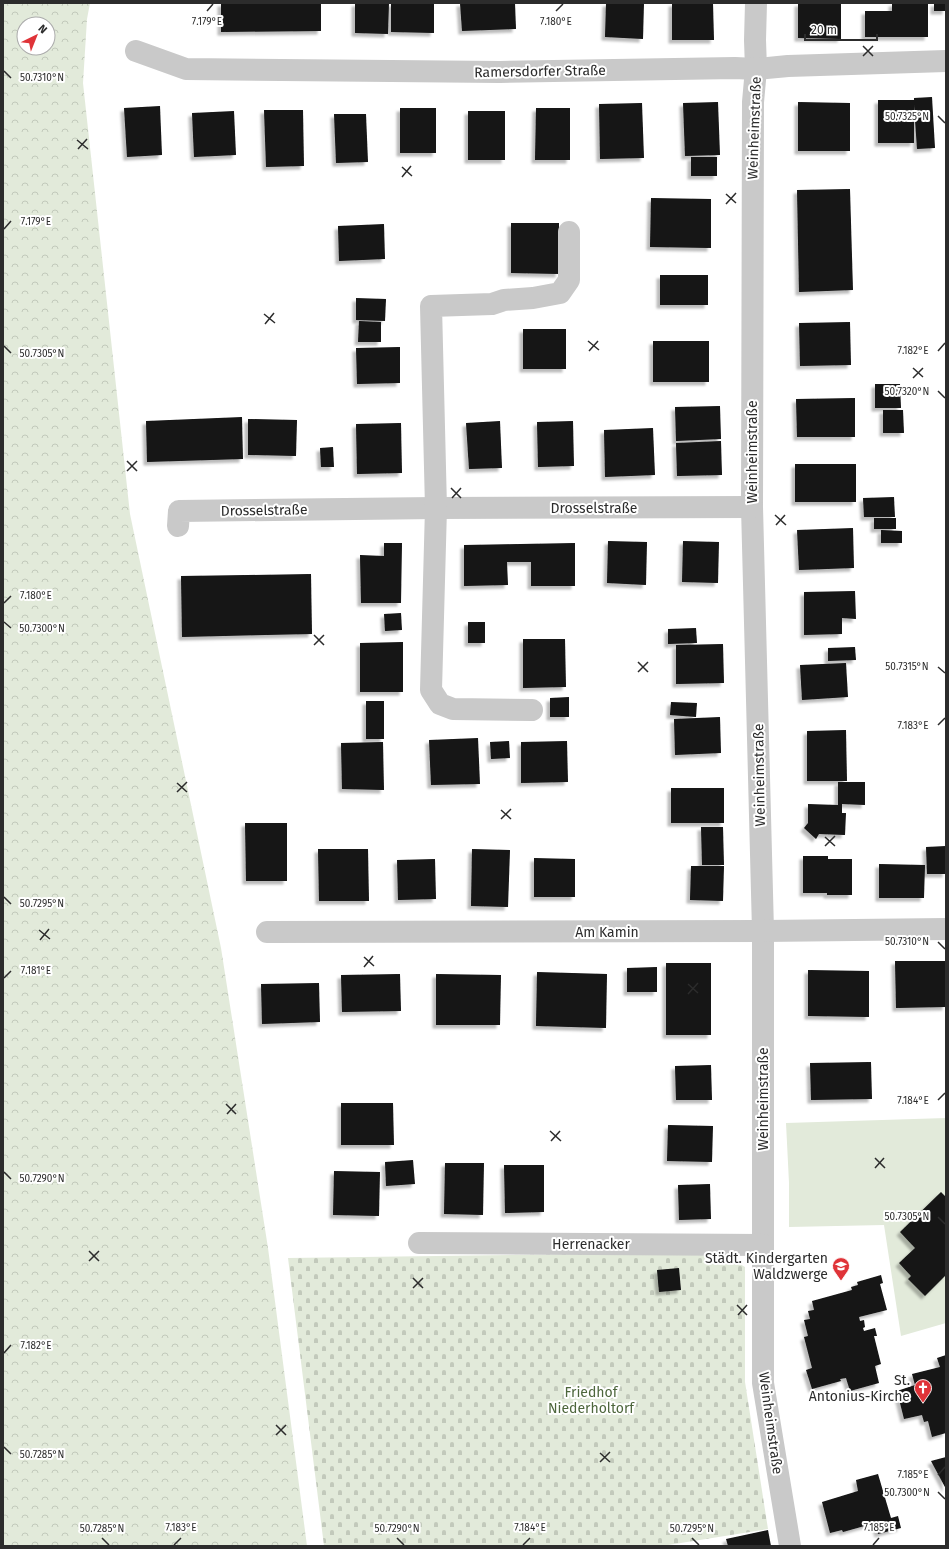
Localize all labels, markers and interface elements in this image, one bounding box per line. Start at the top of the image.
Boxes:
north arrow [16,16,56,56]
text: 7.179°E [192,16,222,28]
text: 7.180°E [540,16,572,28]
scale bar [805,16,877,42]
text: N [35,22,50,36]
text: 20 m [811,23,837,37]
street label: Ramersdorfer Straße [474,62,606,81]
text: 50.7310°N [20,72,64,84]
street label: Weinheimstraße [744,76,765,180]
text: 50.7325°N [885,111,929,123]
text: 7.179°E [21,216,51,228]
text: 7.182°E [897,345,929,357]
text: 50.7305°N [20,348,64,360]
text: 50.7320°N [885,386,929,398]
street label: Weinheimstraße [744,400,761,504]
street label: Drosselstraße [551,500,637,517]
street label: Drosselstraße [220,501,308,520]
text: 7.180°E [20,590,52,602]
text: 50.7300°N [19,623,65,635]
text: 50.7315°N [885,661,929,673]
text: 7.183°E [897,720,929,732]
street label: Weinheimstraße [750,723,769,827]
text: 50.7295°N [20,898,64,910]
street label: Am Kamin [575,924,639,941]
text: 50.7310°N [885,936,929,948]
text: 7.181°E [21,965,51,977]
street label: Weinheimstraße [755,1047,772,1151]
text: 7.184°E [897,1095,929,1107]
text: 50.7290°N [19,1173,65,1185]
text: 50.7305°N [885,1211,929,1223]
street label: Herrenacker [552,1236,630,1253]
place label: Städt. Kindergarten Waldzwerge [705,1250,828,1283]
school or university icon: Städt. Kindergarten Waldzwerge [831,1256,851,1281]
text: 7.182°E [20,1340,52,1352]
street label: Weinheimstraße [755,1371,786,1475]
place label: St. Antonius-Kirche [809,1372,910,1405]
church icon: St. Antonius-Kirche [913,1378,933,1403]
park label: Friedhof Niederholtorf [548,1384,635,1417]
text: 50.7285°N [20,1449,64,1461]
text: 7.185°E [897,1469,929,1481]
text: 50.7300°N [884,1487,930,1499]
text: 7.183°E [165,1522,197,1534]
text: 7.184°E [514,1522,546,1534]
text: 7.185°E [863,1522,895,1534]
text: 50.7285°N [80,1523,124,1535]
text: 50.7290°N [374,1523,420,1535]
text: 50.7295°N [670,1523,714,1535]

